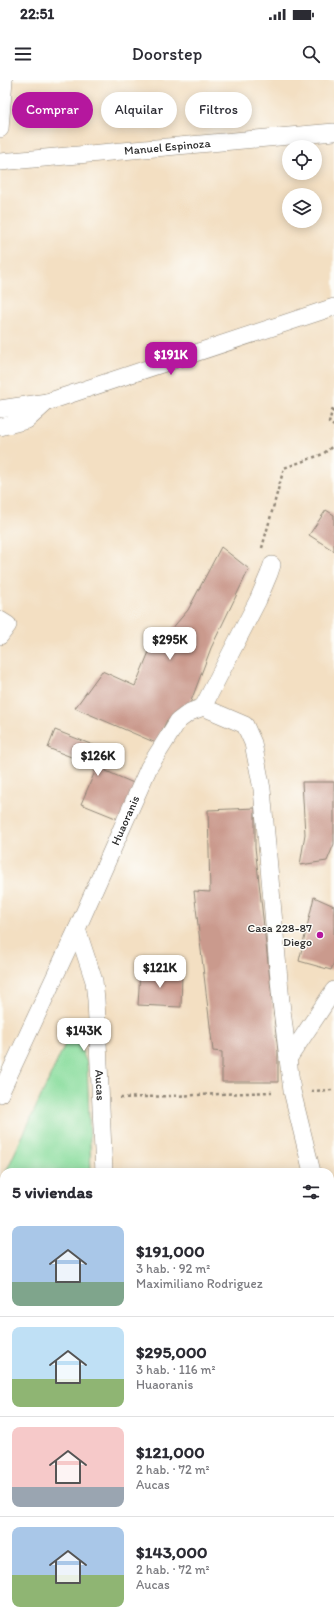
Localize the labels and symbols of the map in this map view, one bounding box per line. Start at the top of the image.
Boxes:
street label: Manuel Espinoza [123,136,212,158]
pin: $191K [143,342,199,376]
pin: $295K [142,627,198,661]
pin: $126K [70,743,126,777]
street label: Huaoranis [108,793,142,847]
place label: Casa 228-87 Diego [248,921,312,949]
marker: Casa 228-87 Diego [315,930,325,940]
pin: $121K [132,955,188,989]
pin: $143K [56,1018,112,1052]
street label: Aucas [92,1069,108,1101]

